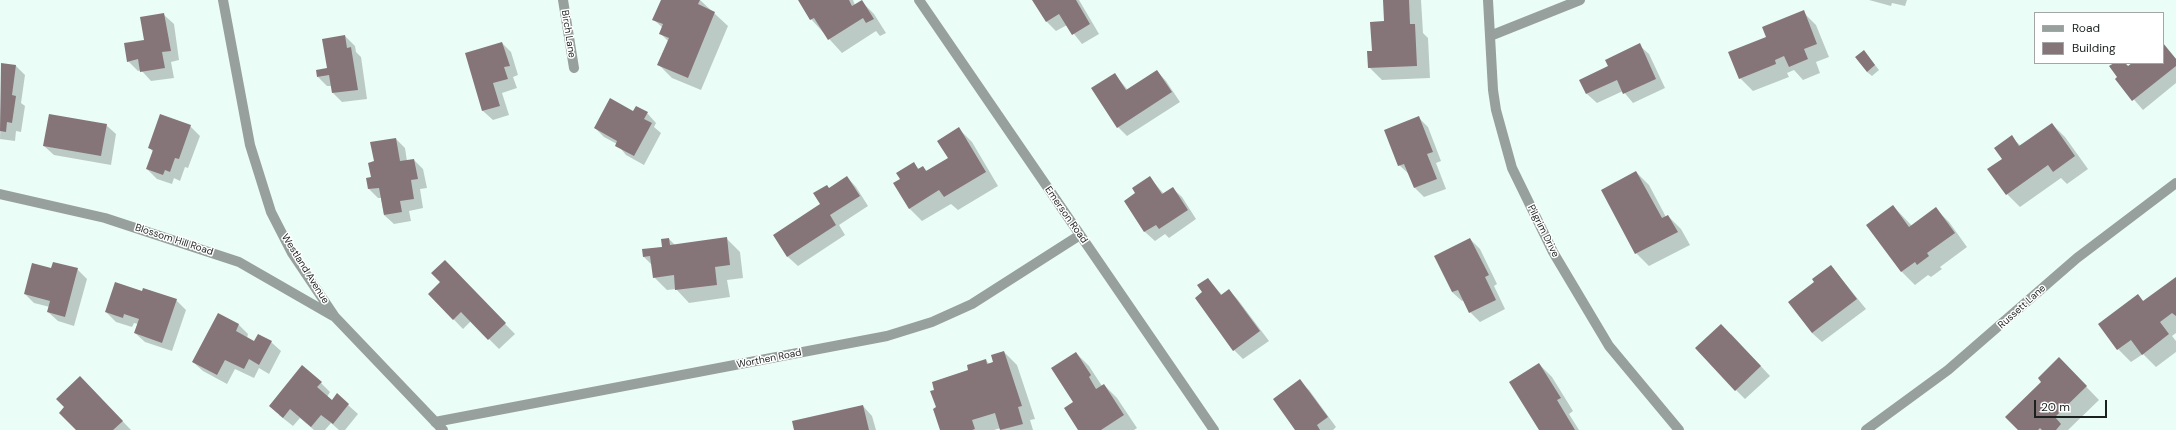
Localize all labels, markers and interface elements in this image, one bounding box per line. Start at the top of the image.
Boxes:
street label: Birch Lane [558,9,578,59]
legend [2034,12,2164,64]
text: Road [2072,20,2100,36]
text: Building [2072,40,2116,56]
street label: Emerson Road [1042,184,1090,246]
street label: Pilgrim Drive [1525,203,1561,259]
street label: Blossom Hill Road [133,222,215,258]
street label: Westland Avenue [279,232,331,306]
street label: Russett Lane [1996,283,2048,331]
street label: Worthen Road [736,347,802,371]
scale bar [2036,392,2109,418]
text: 20 m [2041,399,2070,415]

